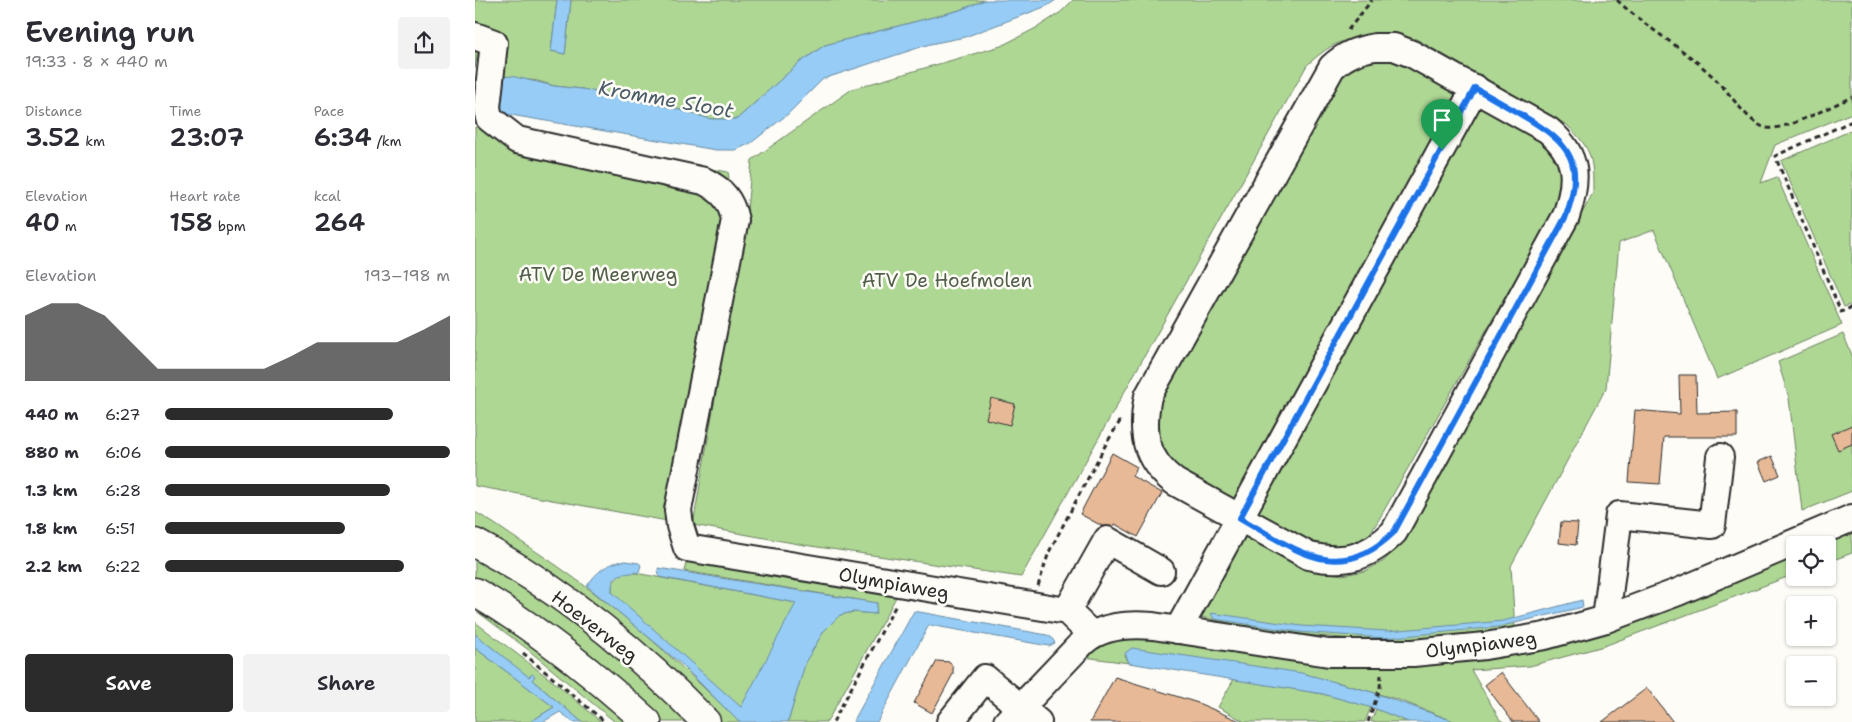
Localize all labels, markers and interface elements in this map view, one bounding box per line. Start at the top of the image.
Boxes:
text: Evening run [25,13,195,51]
button: share [398,17,450,69]
text: 19:33 · 8 × 440 m [25,51,168,72]
water label: Kromme Sloot [597,74,736,124]
pin [1421,99,1463,150]
text: Distance [25,102,82,120]
text: Time [169,102,201,120]
text: Pace [314,102,344,120]
icon: arrive [1428,106,1456,134]
text: 3.52 [25,120,80,154]
text: 23:07 [169,120,244,154]
text: 6:34 [314,120,372,154]
text: km [80,132,105,150]
text: /km [372,132,402,150]
text: Elevation [25,187,88,205]
text: Heart rate [169,187,241,205]
text: kcal [314,187,341,205]
text: 40 [25,205,60,239]
text: 158 [169,205,213,239]
text: 264 [314,205,365,239]
text: m [60,217,77,235]
text: bpm [213,217,246,235]
park label: ATV De Meerweg [518,262,678,287]
text: Elevation [25,265,97,286]
text: 193–198 m [364,265,450,286]
park label: ATV De Hoefmolen [862,268,1032,293]
text: 440 m [25,404,79,425]
text: 6:27 [105,404,140,425]
text: 880 m [25,442,79,463]
text: 6:06 [105,442,142,463]
text: 1.3 km [25,480,78,501]
text: 6:28 [105,480,141,501]
text: 1.8 km [25,518,77,539]
text: 6:51 [105,518,135,539]
map controls [1786,536,1836,706]
button: locate [1786,536,1836,586]
text: 2.2 km [25,556,82,577]
text: 6:22 [105,556,141,577]
street label: Olympiaweg [837,561,951,606]
street label: Hoeverweg [546,585,643,668]
button: + [1786,596,1836,646]
street label: Olympiaweg [1424,625,1538,664]
button: Save [25,654,233,712]
button: Share [243,654,450,712]
button: − [1786,656,1836,706]

